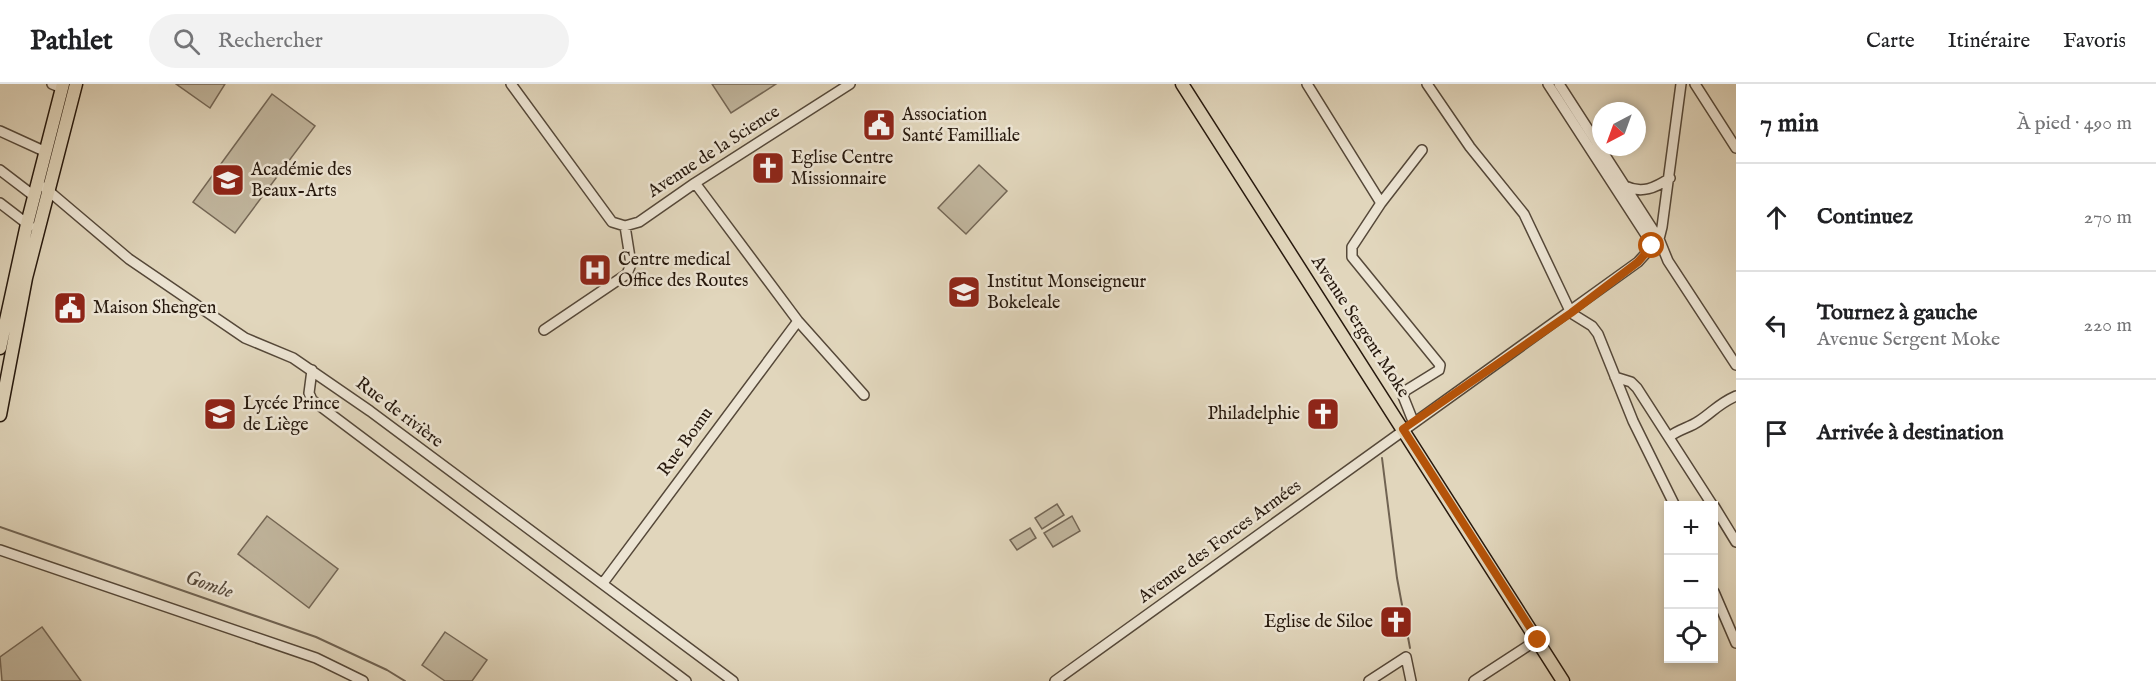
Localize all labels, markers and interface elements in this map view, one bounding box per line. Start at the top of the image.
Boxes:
search box [149,14,569,68]
text: Pathlet [30,24,113,59]
icon: search [170,25,203,58]
text: Rechercher [218,27,323,55]
text: Carte [1866,28,1915,55]
text: Itinéraire [1948,28,2030,55]
text: Favoris [2063,28,2126,55]
street label: Avenue de la Science [643,101,784,204]
north arrow [1592,102,1646,156]
place label: Association Santé Familliale [901,104,1020,148]
public building icon: Association Santé Familliale [861,107,897,143]
text: 7 min [1760,107,1819,140]
text: À pied · 490 m [2017,111,2132,136]
place label: Eglise Centre Missionnaire [791,147,893,191]
church icon: Eglise Centre Missionnaire [750,150,786,186]
place label: Académie des Beaux-Arts [250,159,352,203]
school or university icon: Académie des Beaux-Arts [210,162,246,198]
icon: ahead [1760,201,1793,234]
text: Continuez [1817,203,1913,231]
text: 270 m [2084,205,2132,230]
route start [1638,232,1664,258]
place label: Centre medical Office des Routes [618,249,748,293]
street label: Avenue Sergent Moke [1305,251,1415,402]
hospital icon: Centre medical Office des Routes [577,252,613,288]
place label: Institut Monseigneur Bokeleale [987,271,1147,315]
school or university icon: Institut Monseigneur Bokeleale [946,274,982,310]
public building icon: Maison Shengen [52,290,88,326]
place label: Maison Shengen [93,297,217,320]
text: Tournez à gauche [1817,299,1977,327]
icon: left [1760,309,1793,342]
text: 220 m [2084,313,2132,338]
text: Avenue Sergent Moke [1817,327,2000,352]
street label: Rue de rivière [351,372,447,454]
place label: Lycée Prince de Liège [243,393,340,437]
school or university icon: Lycée Prince de Liège [202,396,238,432]
church icon: Philadelphie [1305,396,1341,432]
street label: Rue Bomu [653,403,719,481]
place label: Philadelphie [1207,403,1300,426]
icon: arrive [1760,417,1793,450]
text: Arrivée à destination [1817,419,2004,447]
street label: Avenue des Forces Armées [1133,475,1306,610]
map controls [1664,501,1718,663]
button: + [1664,501,1718,555]
button: − [1664,555,1718,609]
water label: Gombe [182,565,237,605]
church icon: Eglise de Siloe [1378,604,1414,640]
button: locate [1664,609,1718,663]
place label: Eglise de Siloe [1264,611,1373,634]
route end [1524,626,1550,652]

